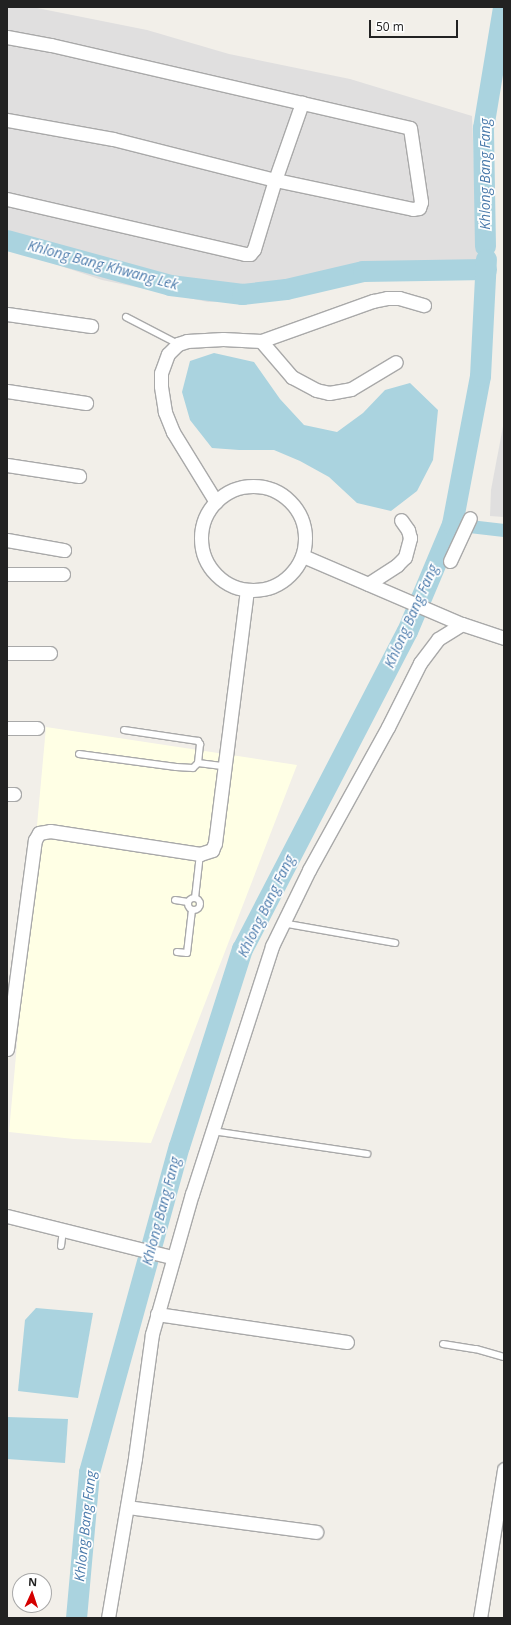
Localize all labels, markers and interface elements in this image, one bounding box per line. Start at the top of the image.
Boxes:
scale bar [371,12,460,38]
text: 50 m [376,18,404,35]
water label: Khlong Bang Fang [477,118,493,230]
water label: Khlong Bang Khwang Lek [26,237,180,293]
water label: Khlong Bang Fang [381,562,441,670]
water label: Khlong Bang Fang [234,852,298,960]
water label: Khlong Bang Fang [138,1155,184,1267]
water label: Khlong Bang Fang [71,1470,99,1582]
north arrow [12,1573,52,1613]
text: N [28,1574,37,1589]

